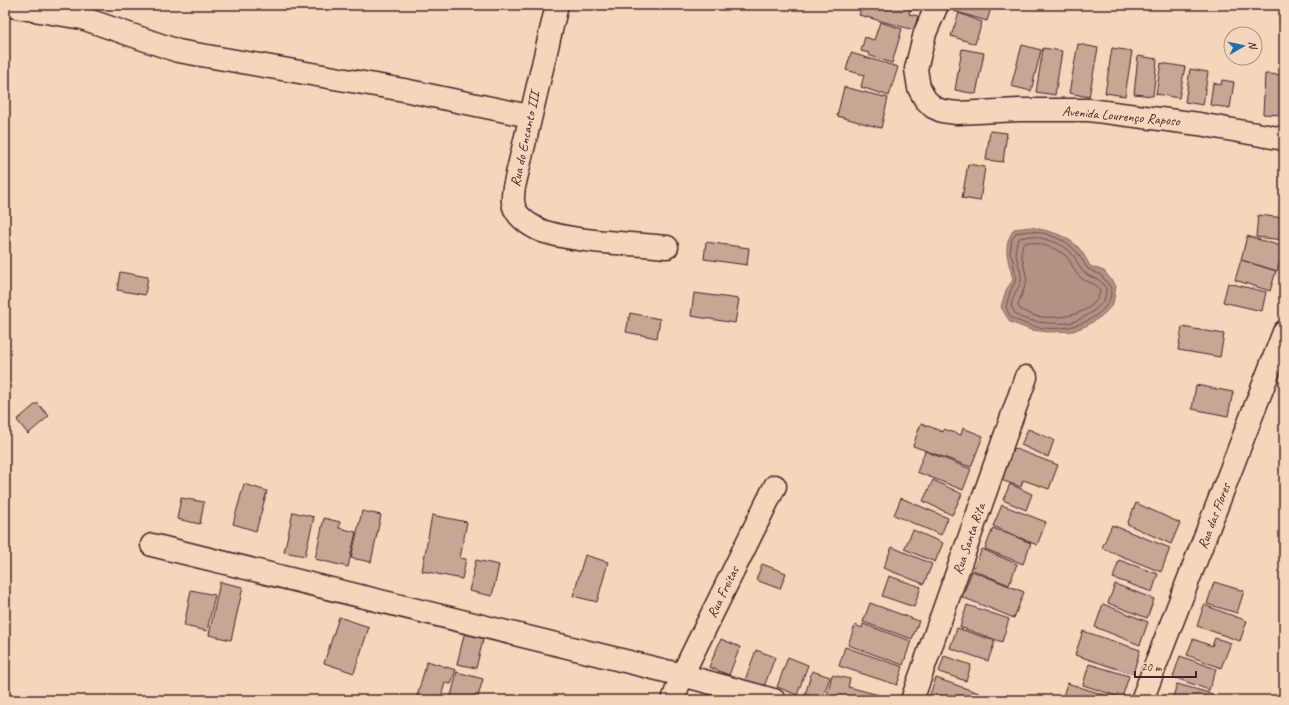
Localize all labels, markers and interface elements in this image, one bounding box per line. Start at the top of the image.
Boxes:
north arrow [1223,26,1263,66]
text: N [1245,40,1261,51]
street label: Rua do Encanto III [507,87,544,188]
street label: Avenida Lourenço Raposo [1062,102,1182,130]
street label: Rua das Flores [1194,480,1235,551]
street label: Rua Santa Rita [949,500,990,577]
street label: Rua Freitas [703,563,743,620]
scale bar [1135,653,1196,679]
text: 20 m [1141,659,1163,675]

